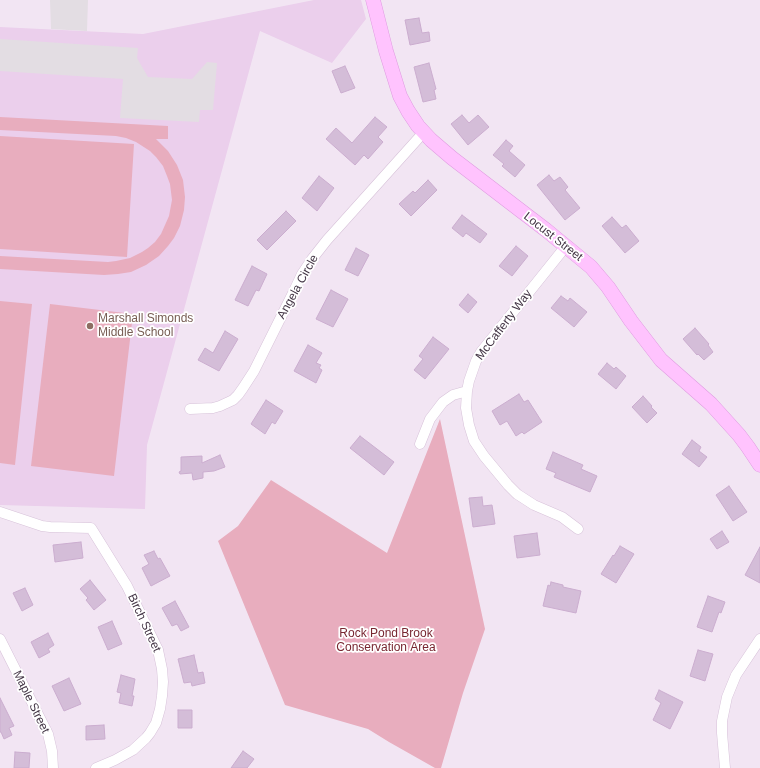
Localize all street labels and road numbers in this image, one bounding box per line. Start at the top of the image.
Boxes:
street label: Locust Street [521,210,585,264]
street label: Angela Circle [274,252,322,322]
street label: McCafferty Way [473,287,535,363]
street label: Birch Street [124,592,164,654]
street label: Maple Street [10,668,52,736]

